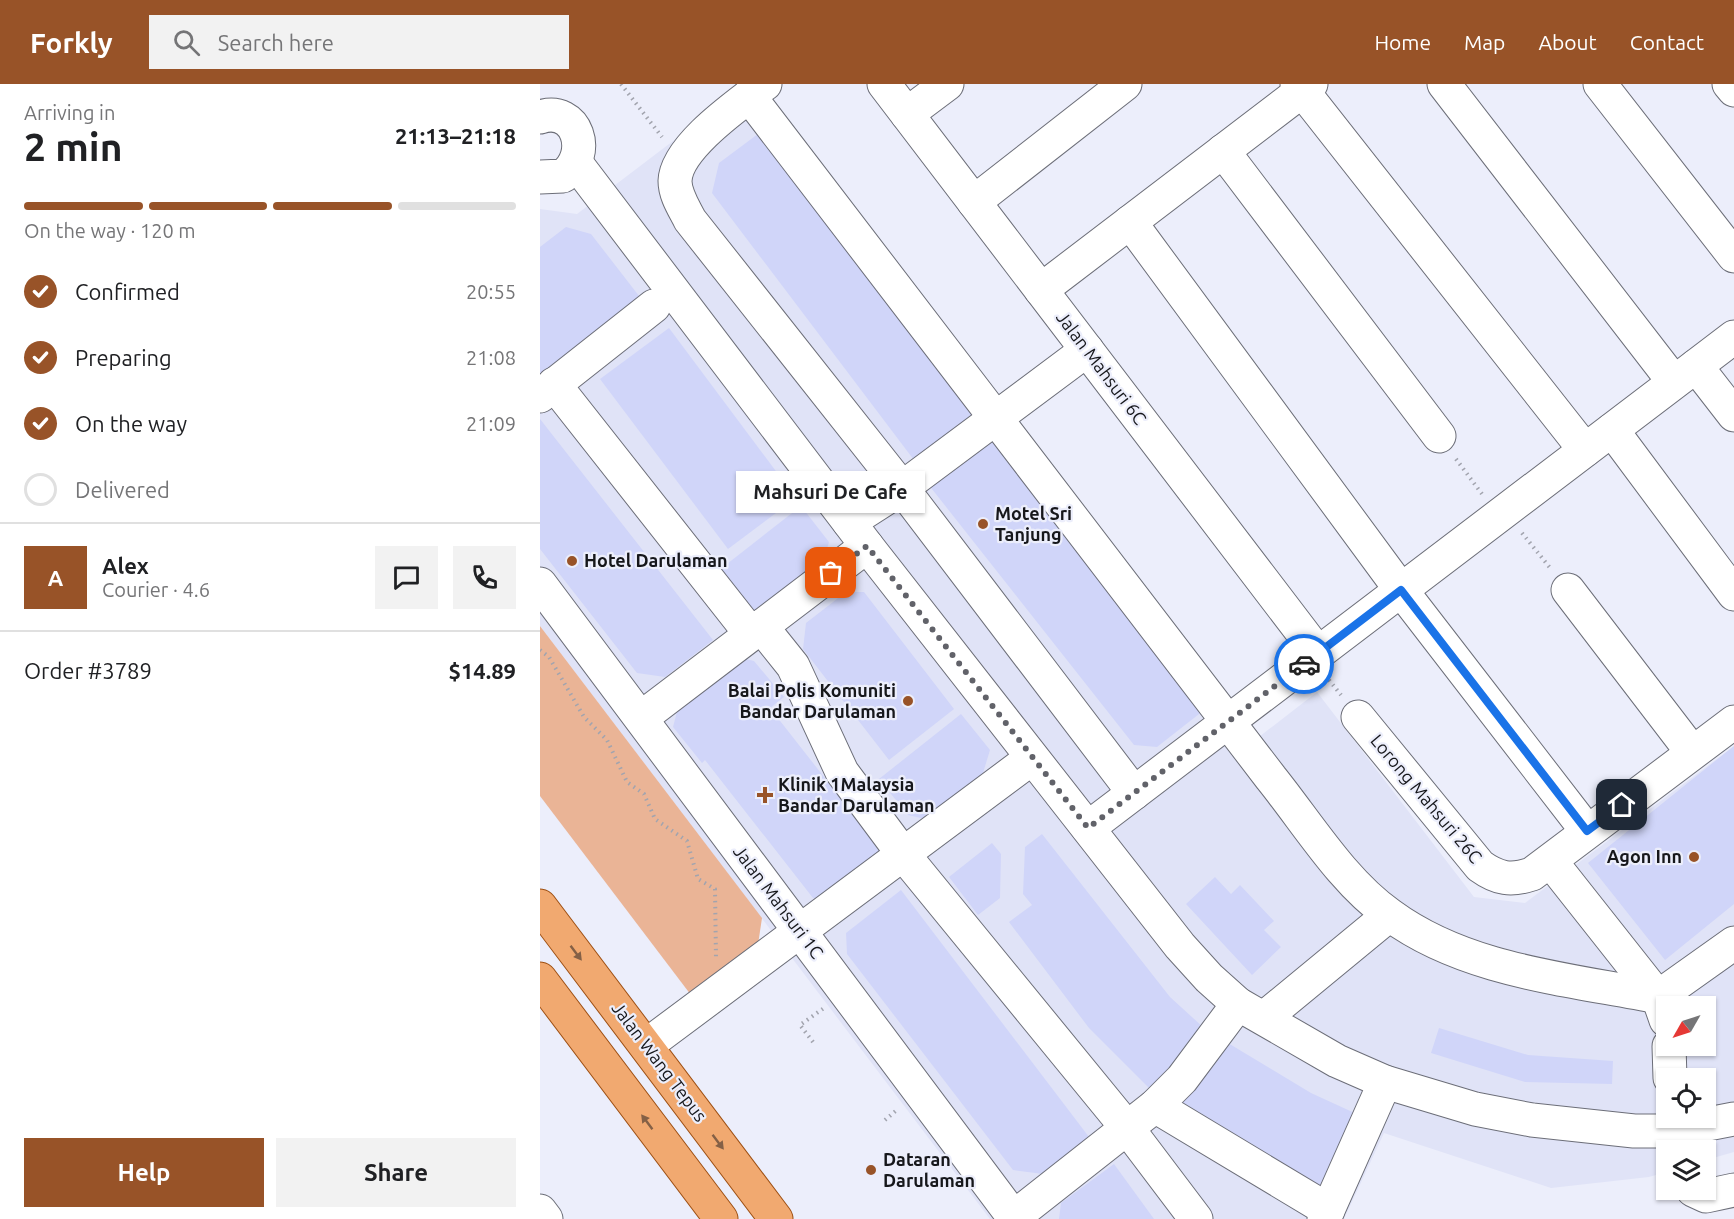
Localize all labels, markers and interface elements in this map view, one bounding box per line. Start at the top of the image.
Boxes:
search box [149,15,569,69]
icon: search [170,26,203,59]
text: Forkly [30,27,113,58]
text: Search here [218,30,334,55]
text: Home [1374,30,1431,54]
text: Map [1464,30,1505,54]
text: About [1538,30,1597,54]
text: Contact [1630,30,1704,54]
text: Arriving in [24,101,115,124]
text: 21:13–21:18 [395,123,516,148]
text: 2 min [24,125,123,168]
text: On the way · 120 m [24,219,196,242]
icon: check [24,275,57,308]
text: Confirmed [75,279,180,304]
text: 20:55 [466,280,516,303]
street label: Jalan Mahsuri 6C [1053,307,1151,428]
icon: check [24,341,57,374]
text: Preparing [75,345,172,370]
text: 21:08 [466,346,516,369]
icon: check [24,407,57,440]
text: On the way [75,411,187,436]
text: 21:09 [466,412,516,435]
callout: Mahsuri De Cafe [736,471,926,513]
text: Delivered [75,477,170,502]
text: Mahsuri De Cafe [753,480,908,503]
place label: Motel Sri Tanjung [995,503,1072,544]
marker: Motel Sri Tanjung [976,517,990,531]
button: chat [375,546,438,609]
button: phone [453,546,516,609]
pin [805,547,856,598]
place label: Hotel Darulaman [584,550,728,570]
text: Alex [102,553,149,578]
marker: Hotel Darulaman [565,554,579,568]
icon: bag [814,556,847,589]
text: A [48,565,63,590]
text: Courier · 4.6 [102,578,210,601]
courier [1274,634,1334,694]
icon: car [1288,648,1321,681]
text: Order #3789 [24,658,152,683]
text: $14.89 [449,658,516,683]
place label: Balai Polis Komuniti Bandar Darulaman [728,680,896,721]
marker: Balai Polis Komuniti Bandar Darulaman [901,694,915,708]
street label: Lorong Mahsuri 26C [1367,730,1486,867]
place label: Klinik 1Malaysia Bandar Darulaman [778,774,935,815]
pin [1596,779,1647,830]
marker: Klinik 1Malaysia Bandar Darulaman [756,786,774,804]
icon: home [1605,788,1638,821]
street label: Jalan Mahsuri 1C [730,841,828,962]
place label: Agon Inn [1607,846,1682,866]
marker: Agon Inn [1687,850,1701,864]
one-way arrow [569,945,581,960]
north arrow [1656,996,1716,1056]
map controls [1656,996,1716,1200]
street label: Jalan Wang Tepus [608,998,711,1125]
button: locate [1656,1068,1716,1128]
one-way arrow [641,1115,653,1131]
one-way arrow [712,1134,724,1149]
button: Help [24,1138,264,1207]
button: Share [276,1138,516,1207]
button: layers [1656,1140,1716,1200]
place label: Dataran Darulaman [883,1149,975,1190]
marker: Dataran Darulaman [864,1163,878,1177]

